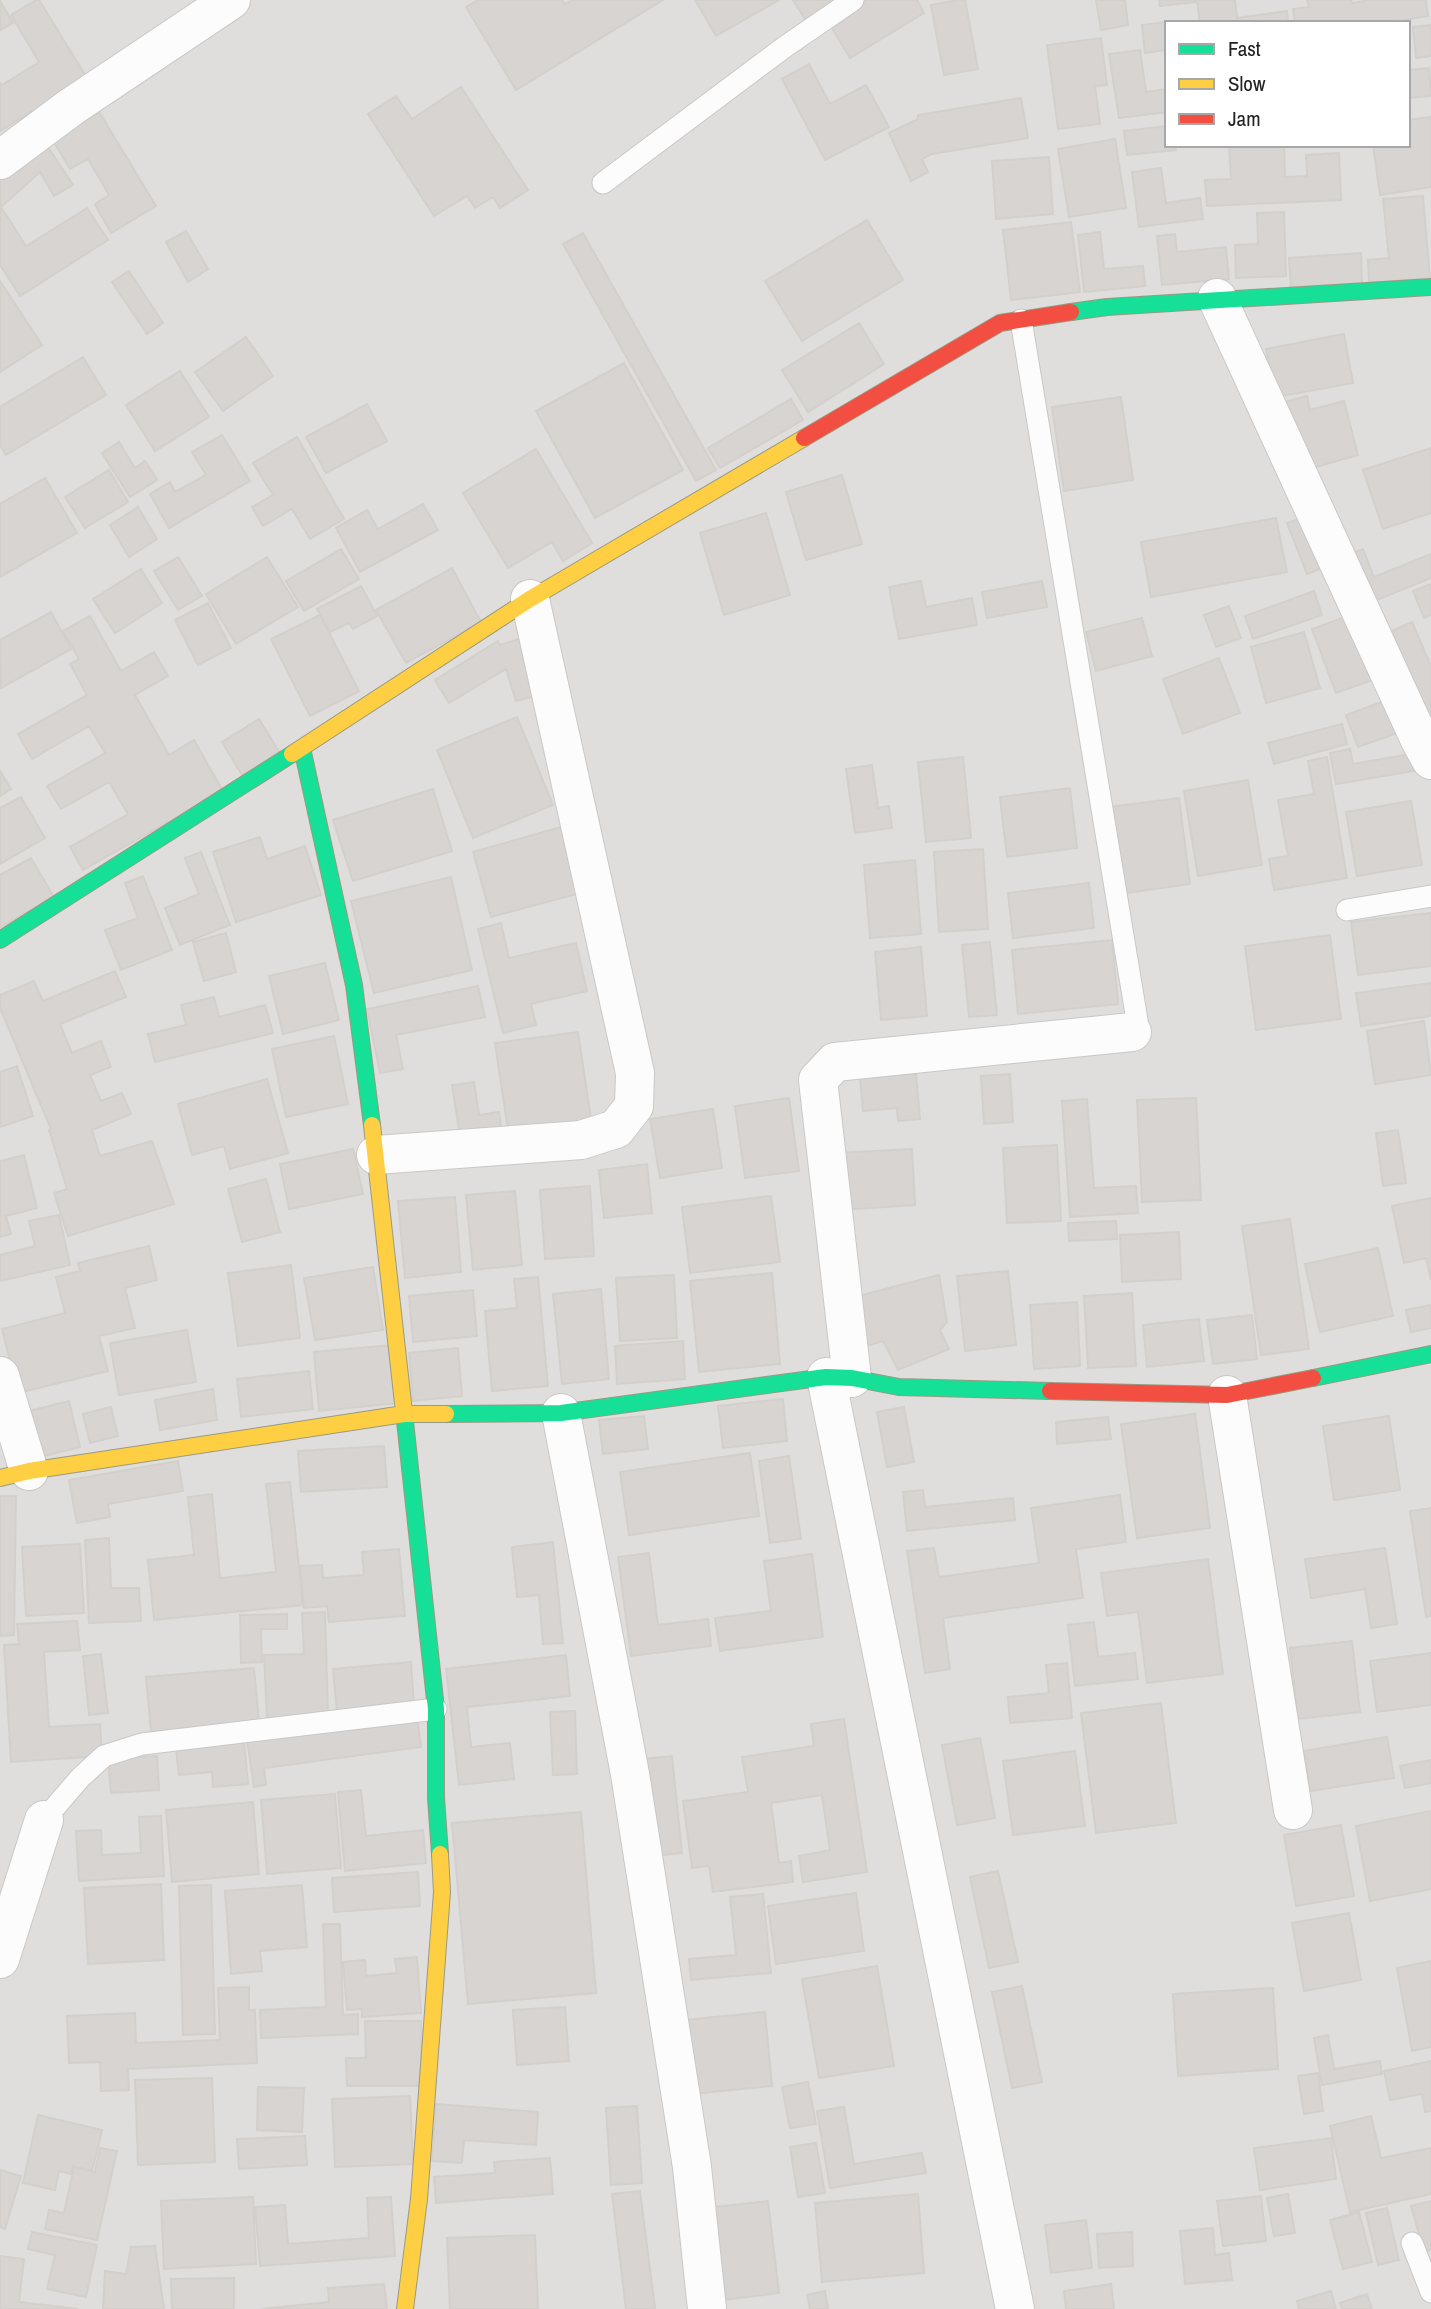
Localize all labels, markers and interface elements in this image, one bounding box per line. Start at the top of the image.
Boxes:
legend [1165,21,1410,147]
text: Fast [1228,34,1261,63]
text: Slow [1228,69,1266,98]
text: Jam [1228,104,1261,133]

